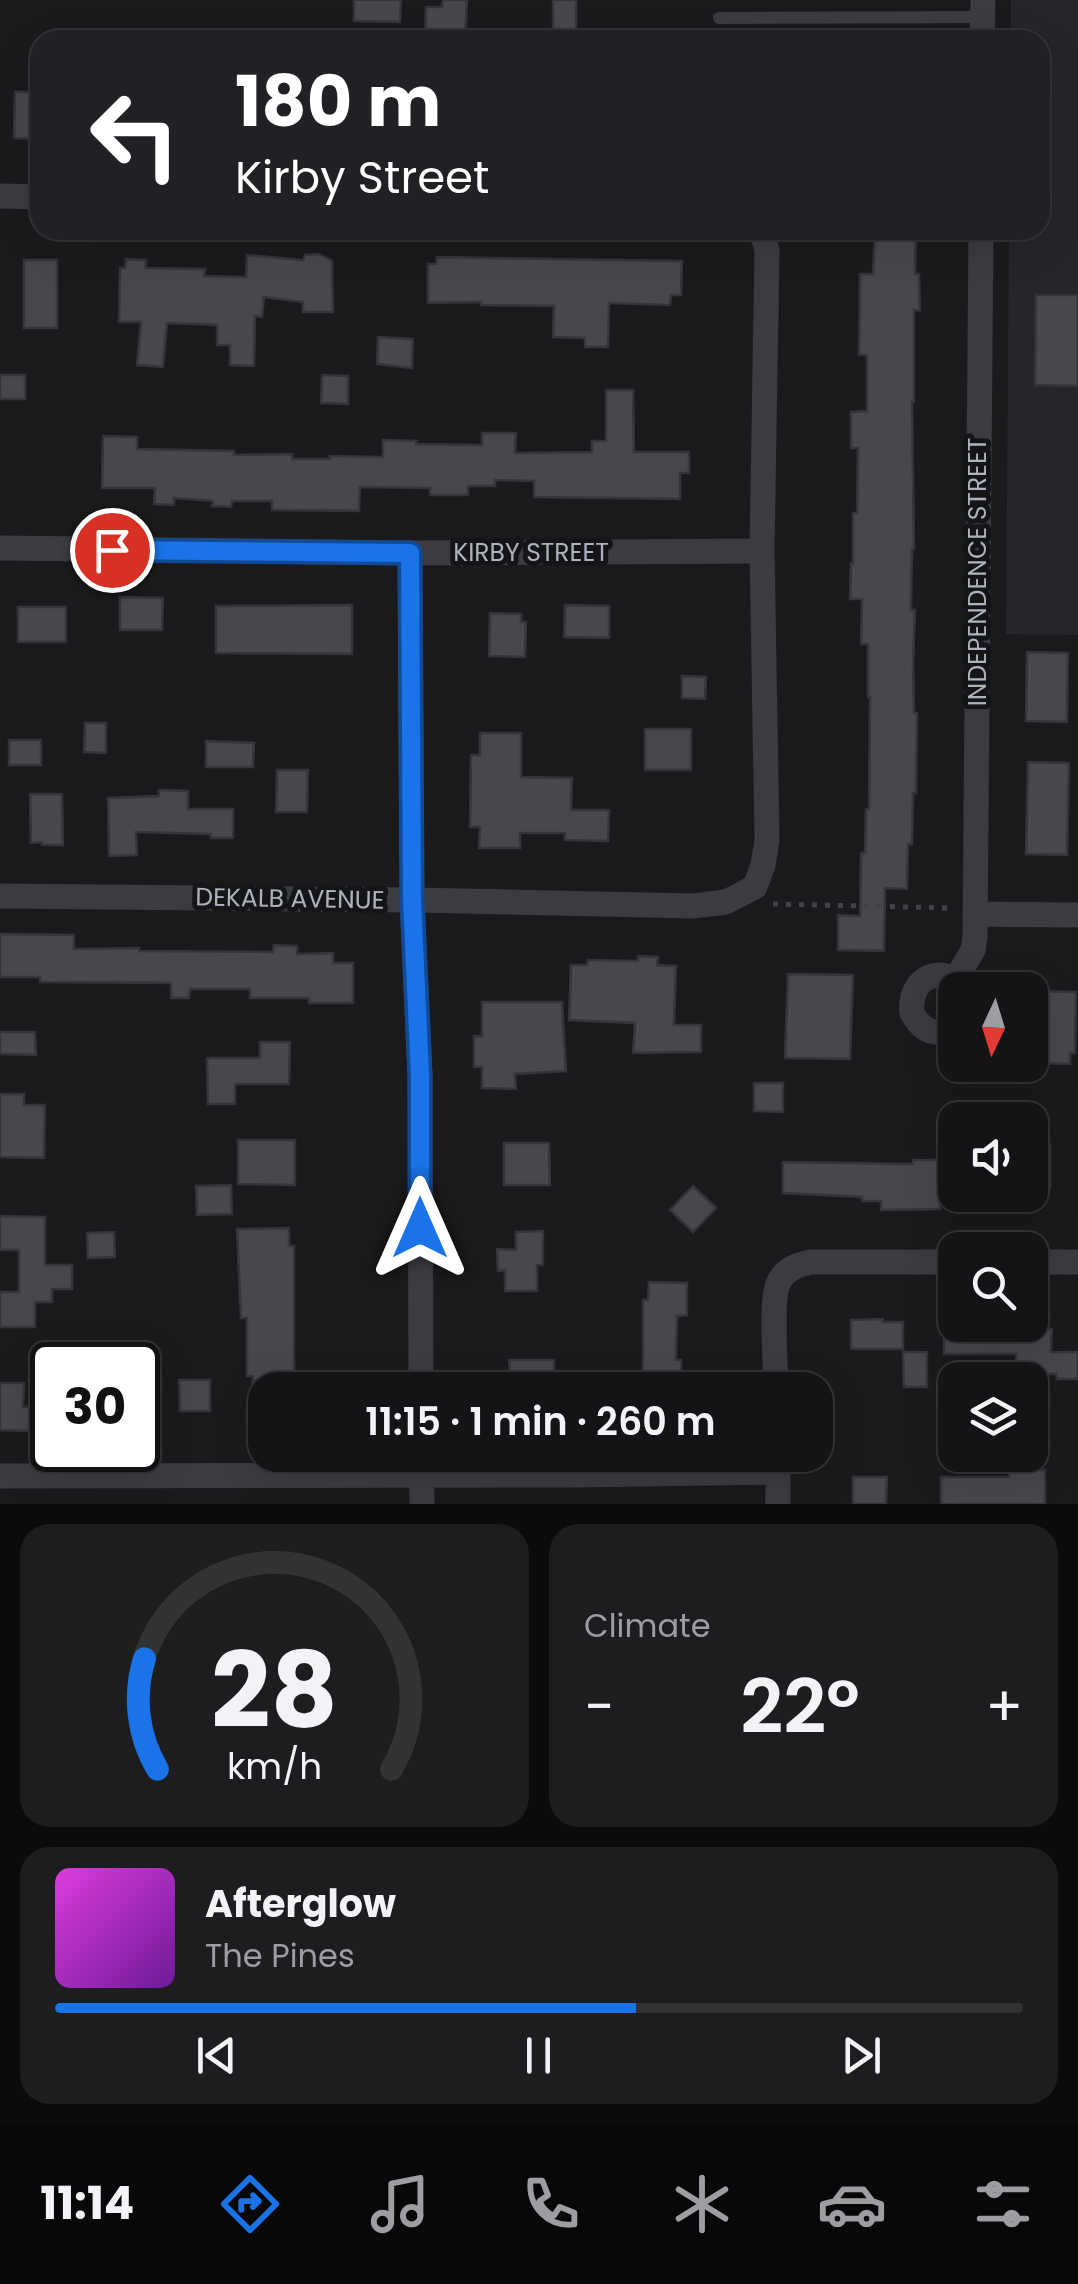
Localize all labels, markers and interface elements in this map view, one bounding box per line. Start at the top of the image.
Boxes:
text: 180 m [235,52,441,151]
icon: left [70,70,200,200]
text: Kirby Street [235,146,489,209]
street label: INDEPENDENCE STREET [960,438,995,706]
pin [70,508,155,593]
icon: arrive [85,523,140,578]
street label: KIRBY STREET [453,535,609,570]
street label: DEKALB AVENUE [195,879,385,918]
north arrow [938,972,1048,1082]
map controls [938,972,1048,1472]
button: sound [938,1102,1048,1212]
position arrow [368,1176,472,1280]
button: search [938,1232,1048,1342]
speed limit sign: 30 [30,1342,160,1472]
button: layers [938,1362,1048,1472]
text: 11:15 · 1 min · 260 m [365,1395,716,1448]
text: Climate [584,1603,711,1648]
text: 28 [211,1618,338,1763]
text: 22° [740,1654,860,1759]
text: − [584,1668,614,1745]
text: + [985,1668,1023,1745]
text: km/h [227,1741,322,1792]
text: Afterglow [205,1877,396,1930]
text: The Pines [205,1933,355,1978]
icon: previous [189,2028,244,2083]
icon: pause [511,2028,566,2083]
icon: next [834,2028,889,2083]
icon: directions [215,2169,285,2239]
icon: music [365,2169,435,2239]
icon: phone [516,2169,586,2239]
icon: climate [667,2169,737,2239]
icon: car [817,2169,887,2239]
icon: filters [968,2169,1038,2239]
text: 11:14 [40,2172,134,2235]

